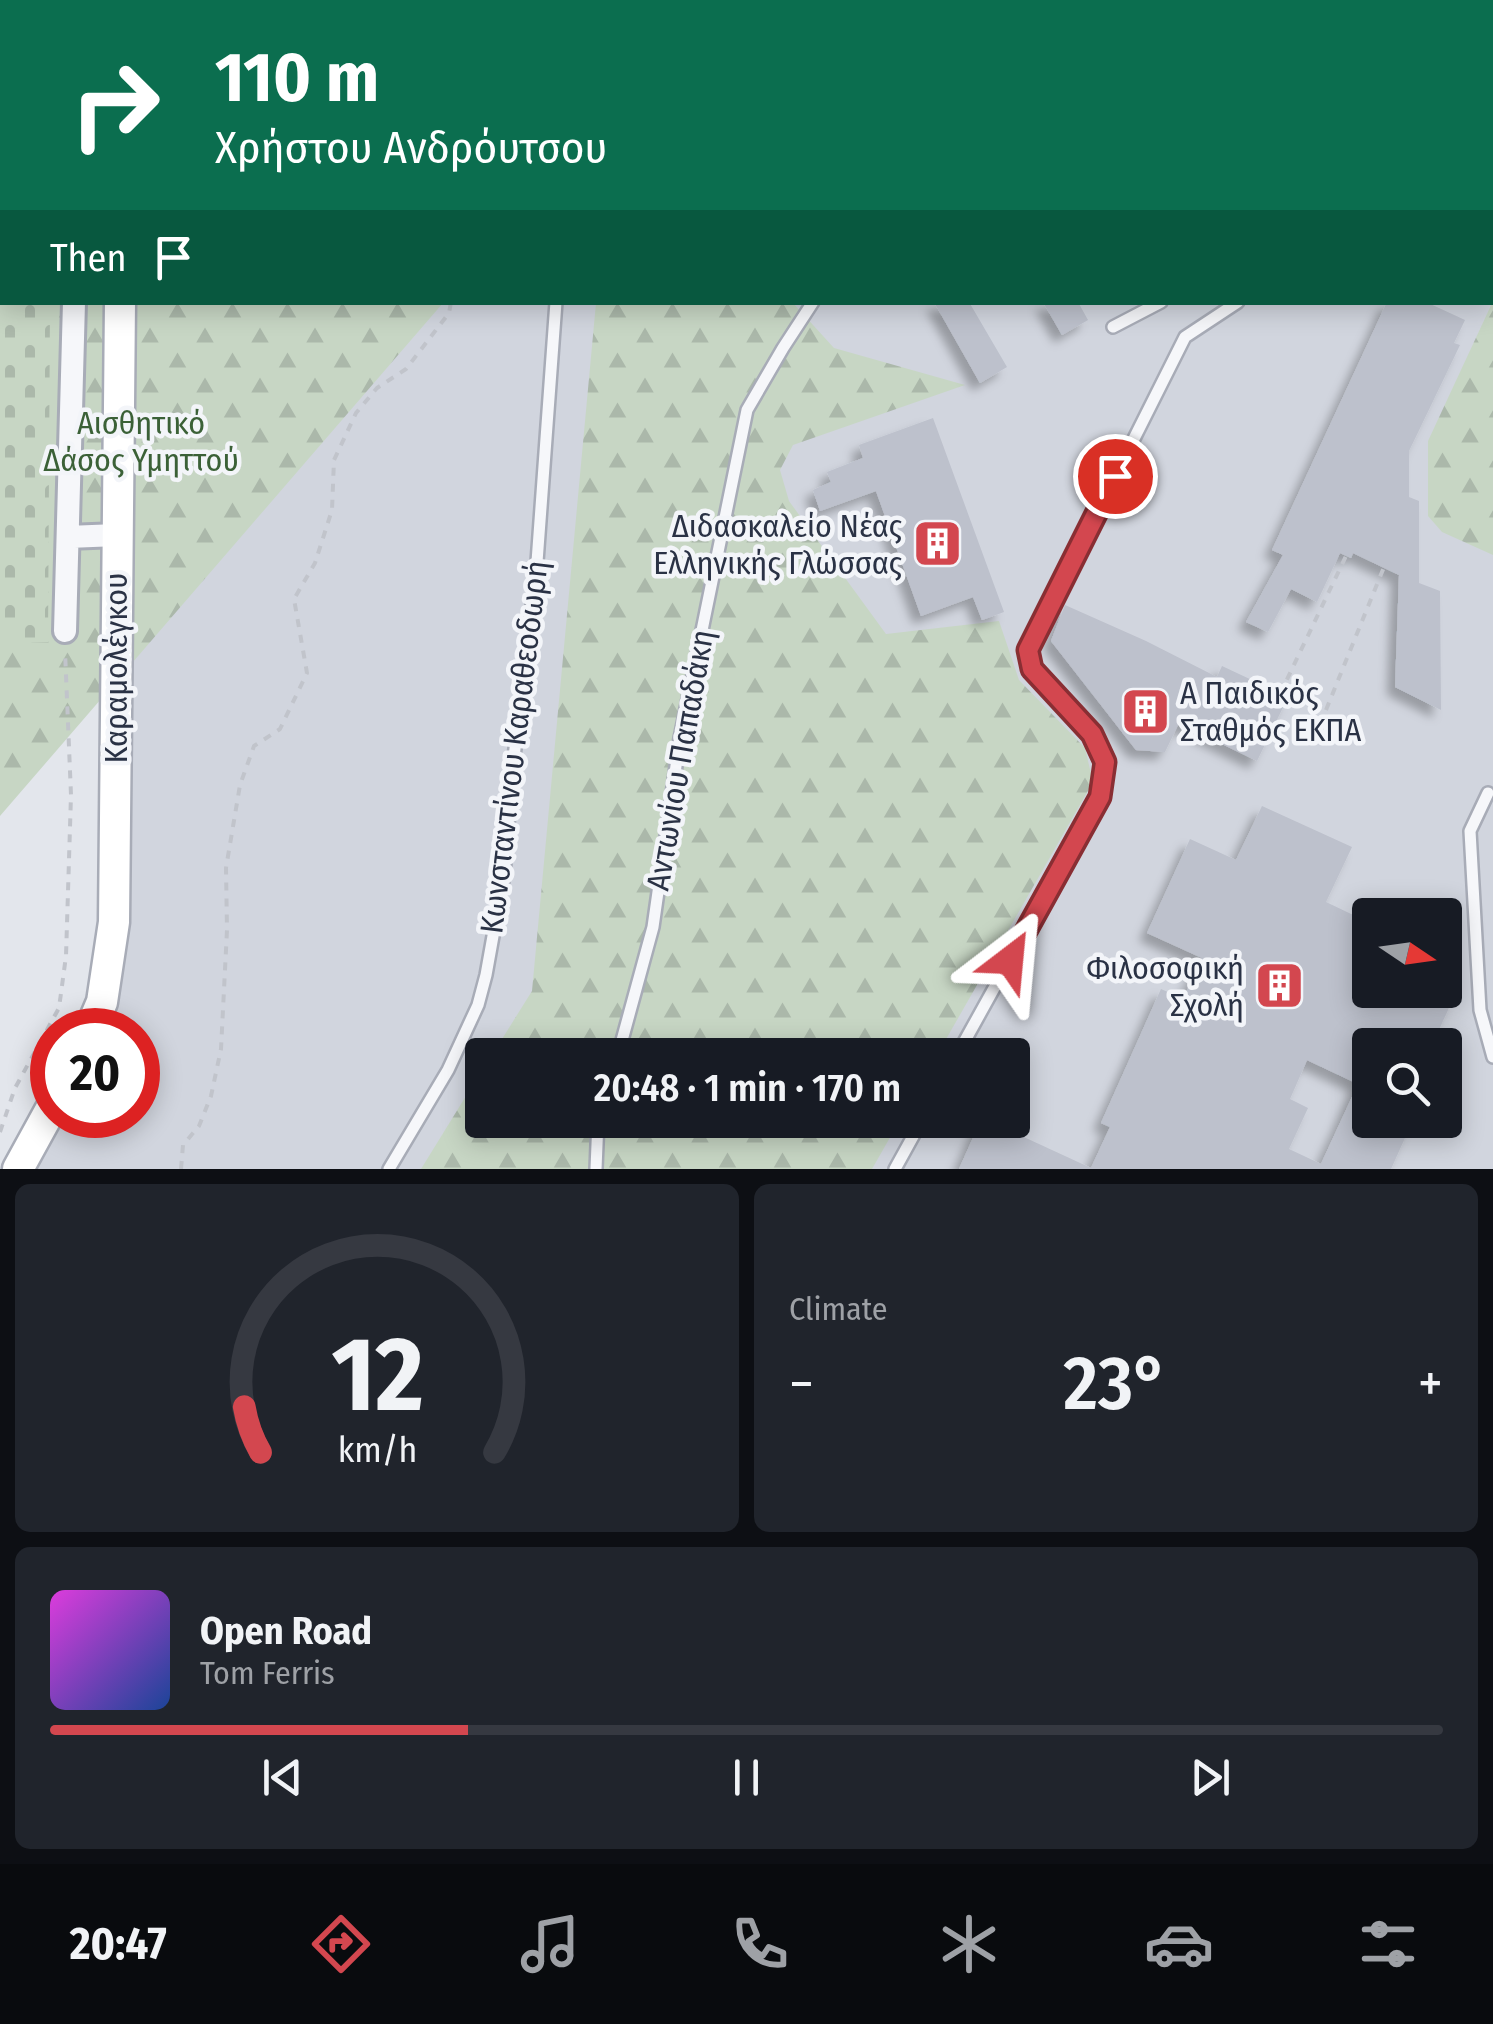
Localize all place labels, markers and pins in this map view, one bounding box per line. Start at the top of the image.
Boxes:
pin [1073,434,1158,519]
place label: Διδασκαλείο Νέας Ελληνικής Γλώσσας [653,507,902,582]
building icon: Διδασκαλείο Νέας Ελληνικής Γλώσσας [911,518,963,570]
place label: Α Παιδικός Σταθμός ΕΚΠΑ [1180,674,1362,749]
building icon: Α Παιδικός Σταθμός ΕΚΠΑ [1119,685,1171,737]
place label: Φιλοσοφική Σχολή [1087,949,1244,1024]
building icon: Φιλοσοφική Σχολή [1253,960,1305,1012]

